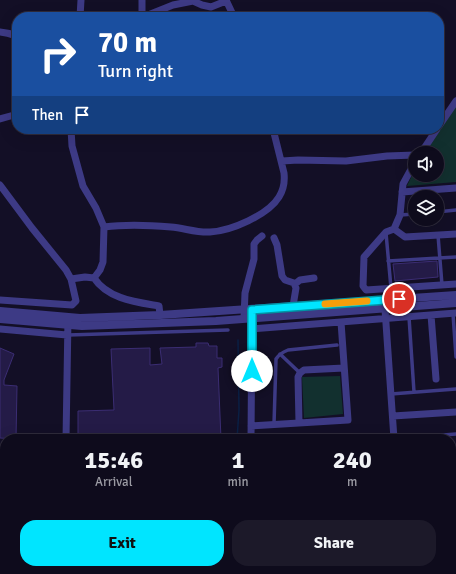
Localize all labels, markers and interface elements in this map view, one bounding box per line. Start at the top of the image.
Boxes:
text: 70 m [98,26,157,60]
icon: right [32,28,84,80]
text: Turn right [98,60,173,82]
icon: arrive [71,104,93,126]
text: Then [32,106,63,124]
map controls [408,146,444,226]
button: sound [408,146,444,182]
button: layers [408,190,444,226]
pin [382,282,416,316]
icon: arrive [388,288,410,310]
position arrow [231,350,273,392]
text: 15:46 [84,445,143,475]
text: 1 [232,445,244,475]
text: 240 [333,445,372,475]
text: Arrival [95,474,132,490]
text: min [228,474,249,490]
text: m [347,474,357,490]
button: Exit [20,520,224,566]
button: Share [232,520,436,566]

